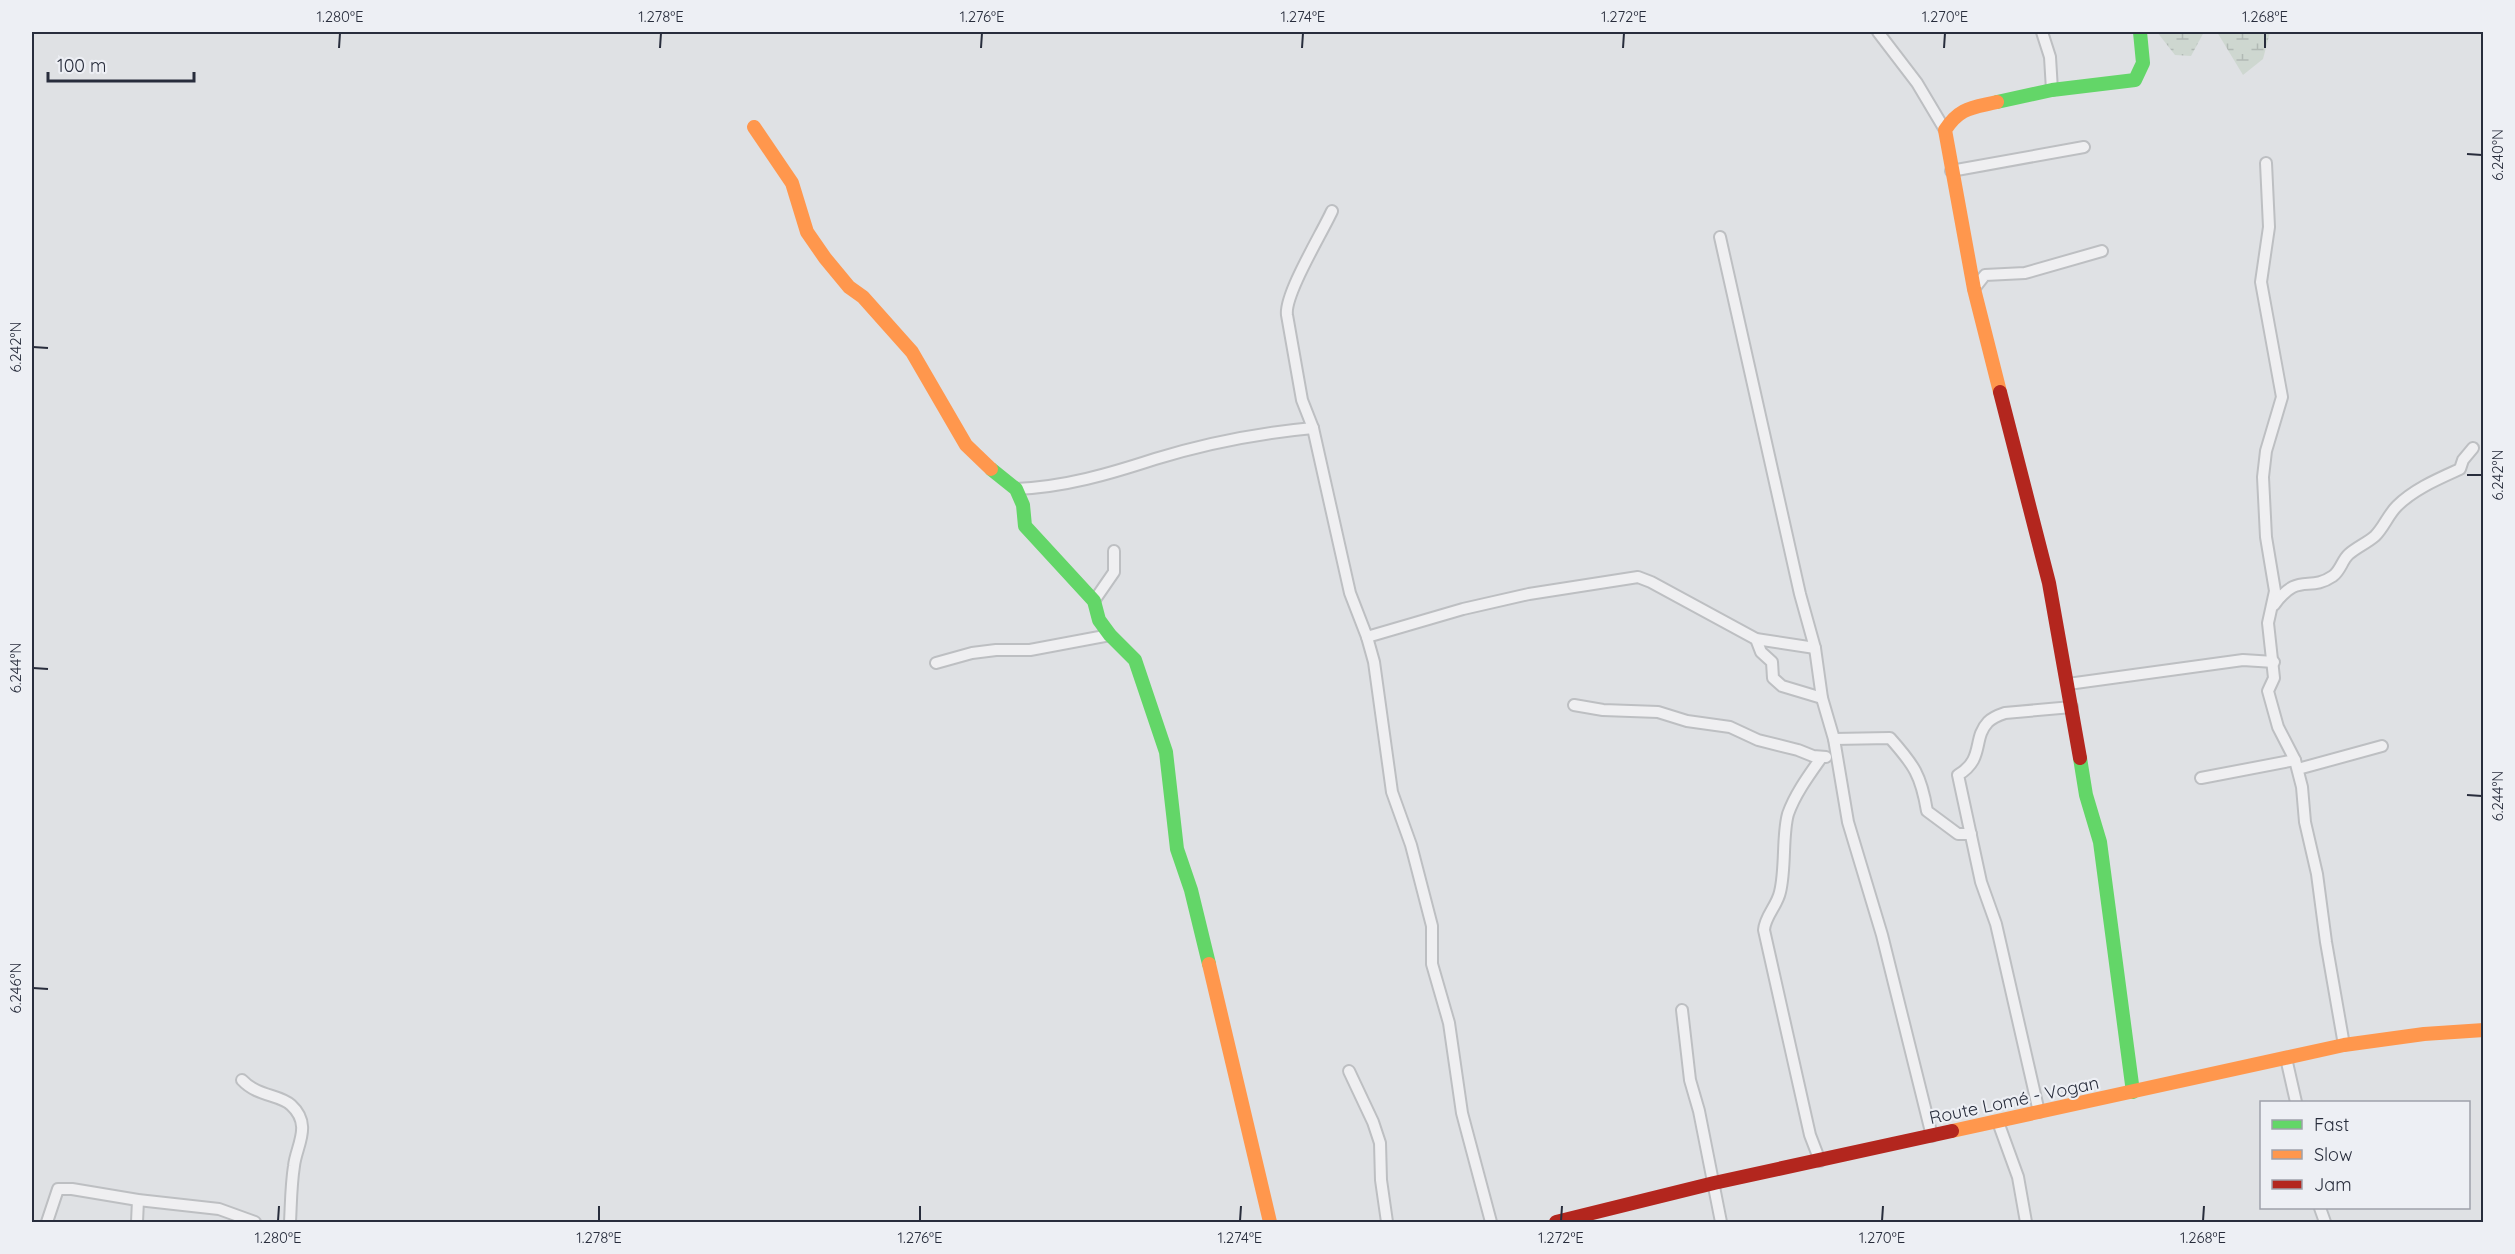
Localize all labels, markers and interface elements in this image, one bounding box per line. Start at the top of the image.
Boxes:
text: 1.280°E [316,7,364,26]
text: 1.278°E [638,7,684,26]
text: 1.276°E [959,7,1005,26]
text: 1.274°E [1281,7,1325,26]
text: 1.272°E [1601,7,1647,26]
text: 1.270°E [1922,7,1968,26]
text: 1.268°E [2242,7,2288,26]
scale bar [48,45,194,83]
text: 100 m [57,54,106,77]
text: 6.240°N [2488,129,2507,181]
text: 6.242°N [6,322,25,373]
text: 6.242°N [2488,450,2507,501]
text: 6.244°N [6,643,25,693]
text: 6.244°N [2488,771,2507,821]
text: 6.246°N [6,963,25,1013]
street label: Route Lomé - Vogan [1927,1071,2101,1129]
legend [2260,1101,2470,1209]
text: Fast [2314,1113,2349,1136]
text: Slow [2314,1143,2352,1166]
text: Jam [2314,1173,2352,1196]
text: 1.280°E [254,1228,302,1247]
text: 1.278°E [576,1228,622,1247]
text: 1.276°E [897,1228,943,1247]
text: 1.274°E [1218,1228,1262,1247]
text: 1.272°E [1538,1228,1584,1247]
text: 1.270°E [1859,1228,1905,1247]
text: 1.268°E [2180,1228,2226,1247]

